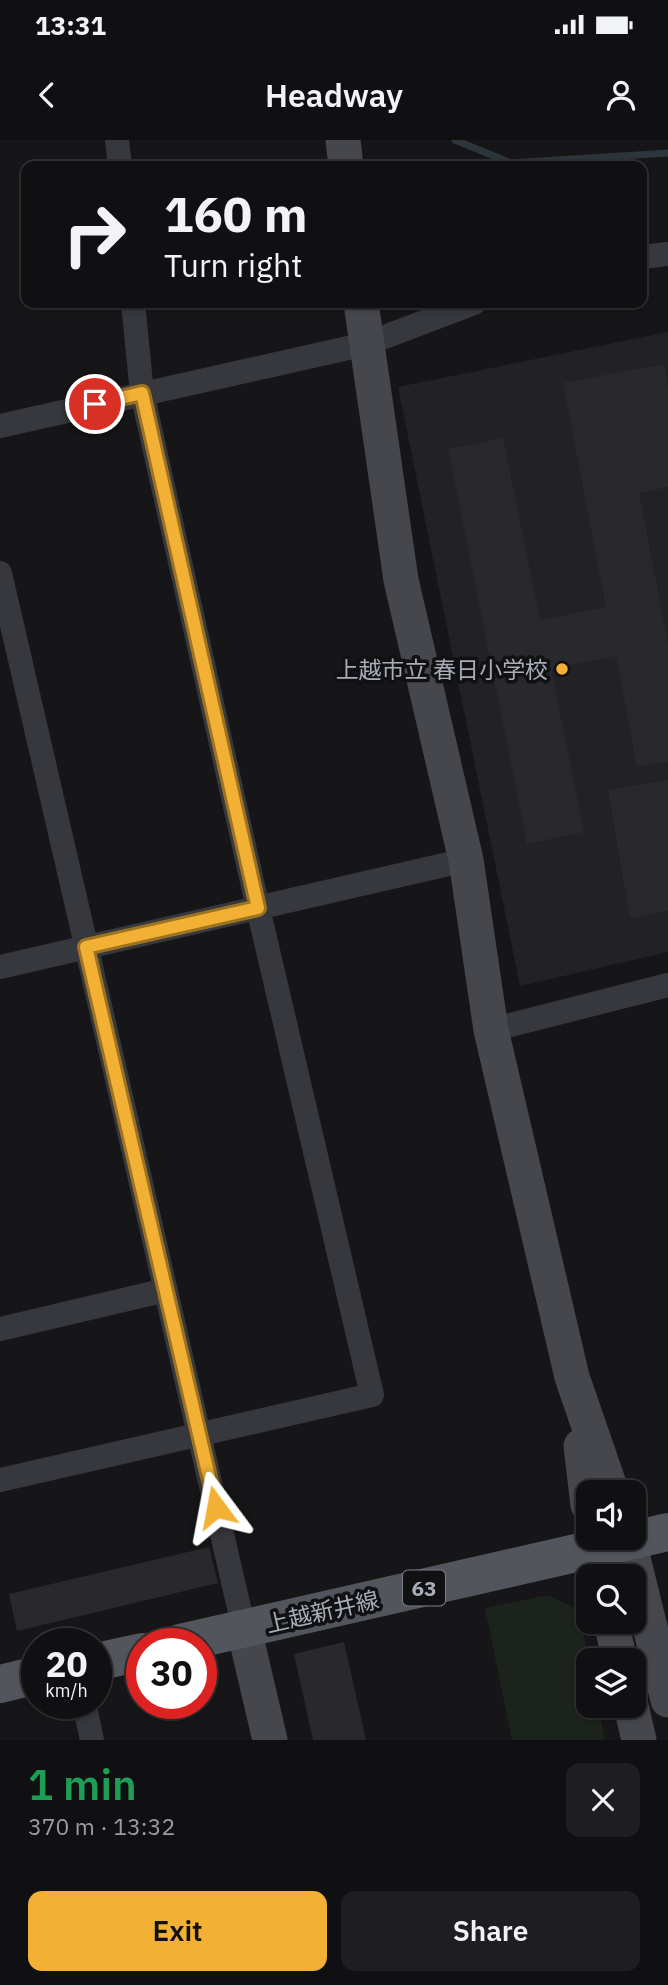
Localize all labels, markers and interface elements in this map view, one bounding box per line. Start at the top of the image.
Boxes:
text: 13:31 [35,8,106,42]
text: Headway [265,74,403,116]
icon: back [28,76,66,114]
icon: person [602,76,640,114]
text: 160 m [164,182,308,245]
icon: right [49,189,140,280]
text: Turn right [164,244,302,286]
pin [65,374,125,434]
icon: arrive [76,385,114,423]
place label: 上越市立 春日小学校 [336,654,548,684]
marker: 上越市立 春日小学校 [554,661,570,677]
position arrow [179,1470,253,1544]
map controls [576,1480,646,1718]
button: sound [576,1480,646,1550]
button: search [576,1564,646,1634]
road number: 63 [403,1570,445,1606]
street label: 上越新井線 [263,1583,381,1639]
speed limit sign: 30 [126,1628,217,1719]
text: 20 [45,1641,88,1687]
button: layers [576,1648,646,1718]
text: km/h [45,1679,88,1702]
text: 1 min [28,1757,137,1812]
button: close [566,1763,640,1837]
text: 370 m · 13:32 [28,1811,175,1841]
button: Exit [28,1891,327,1971]
button: Share [341,1891,640,1971]

